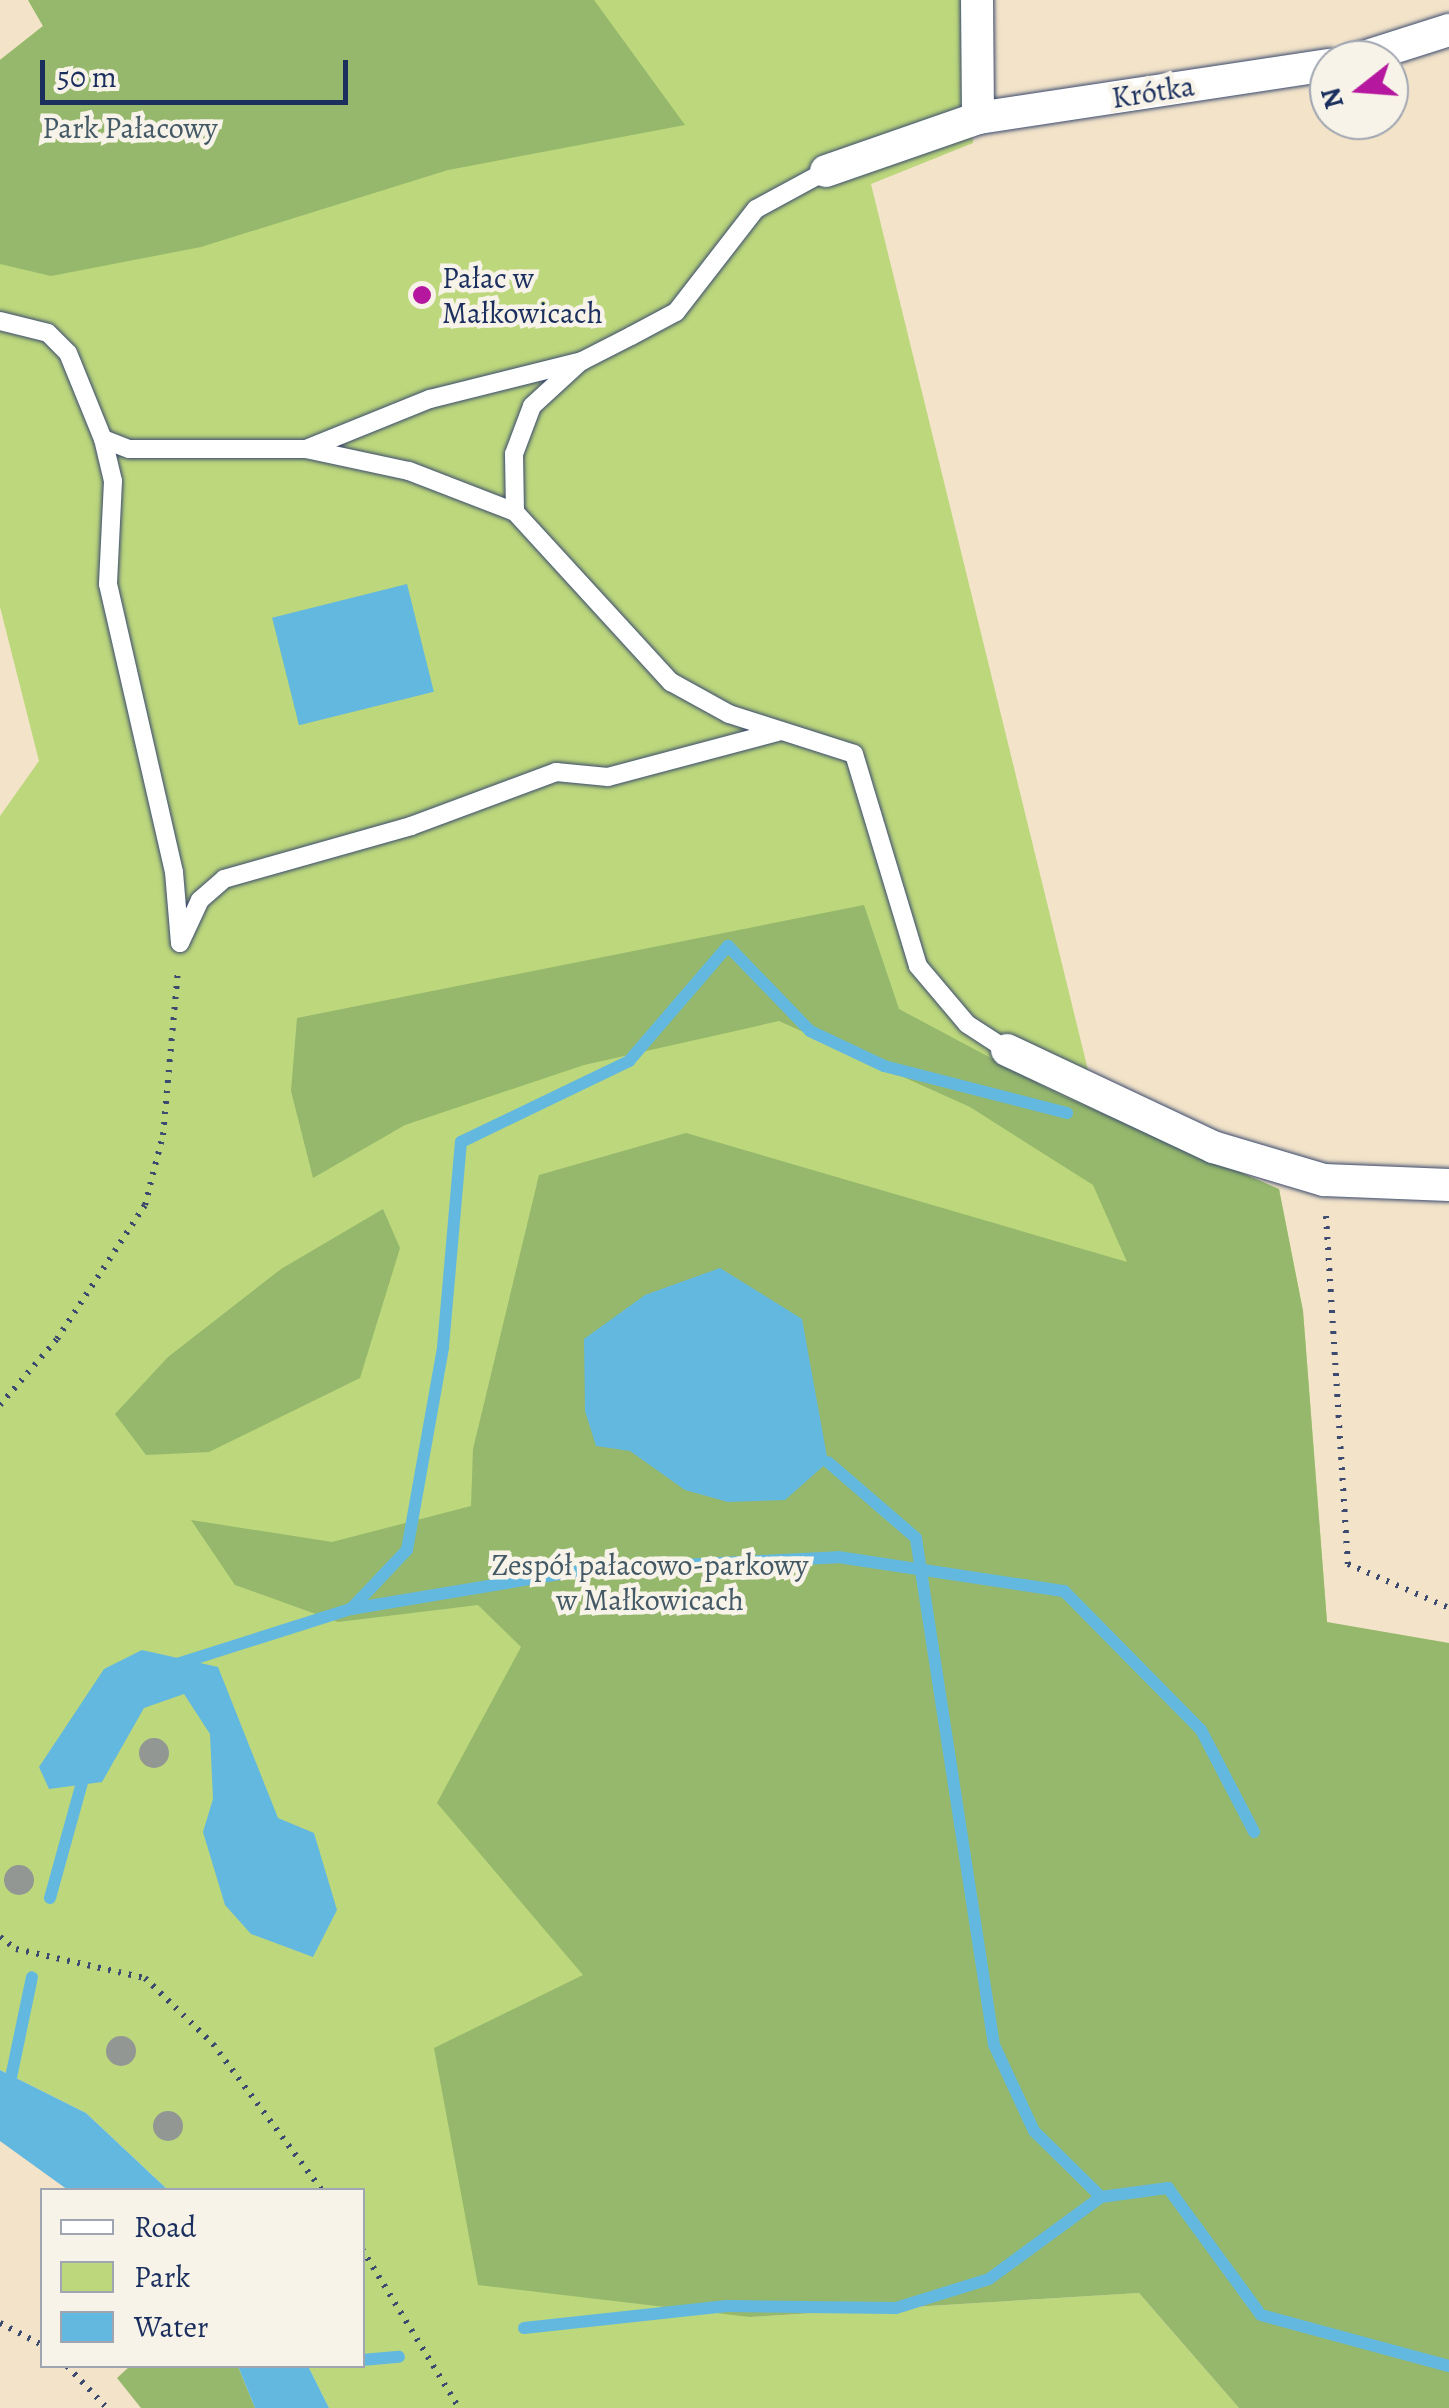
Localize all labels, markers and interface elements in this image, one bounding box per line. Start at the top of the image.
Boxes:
scale bar [45,40,352,102]
north arrow [1309,40,1409,140]
text: 50 m [57,57,117,97]
street label: Krótka [1109,68,1197,116]
text: N [1311,83,1353,113]
park label: Park Pałacowy [42,110,218,146]
place label: Pałac w Małkowicach [442,260,603,330]
marker: Pałac w Małkowicach [411,284,433,306]
park label: Zespół pałacowo-parkowy w Małkowicach [491,1547,809,1618]
legend [40,2188,365,2368]
text: Road [134,2207,196,2247]
text: Park [134,2257,190,2297]
text: Water [134,2307,208,2347]

